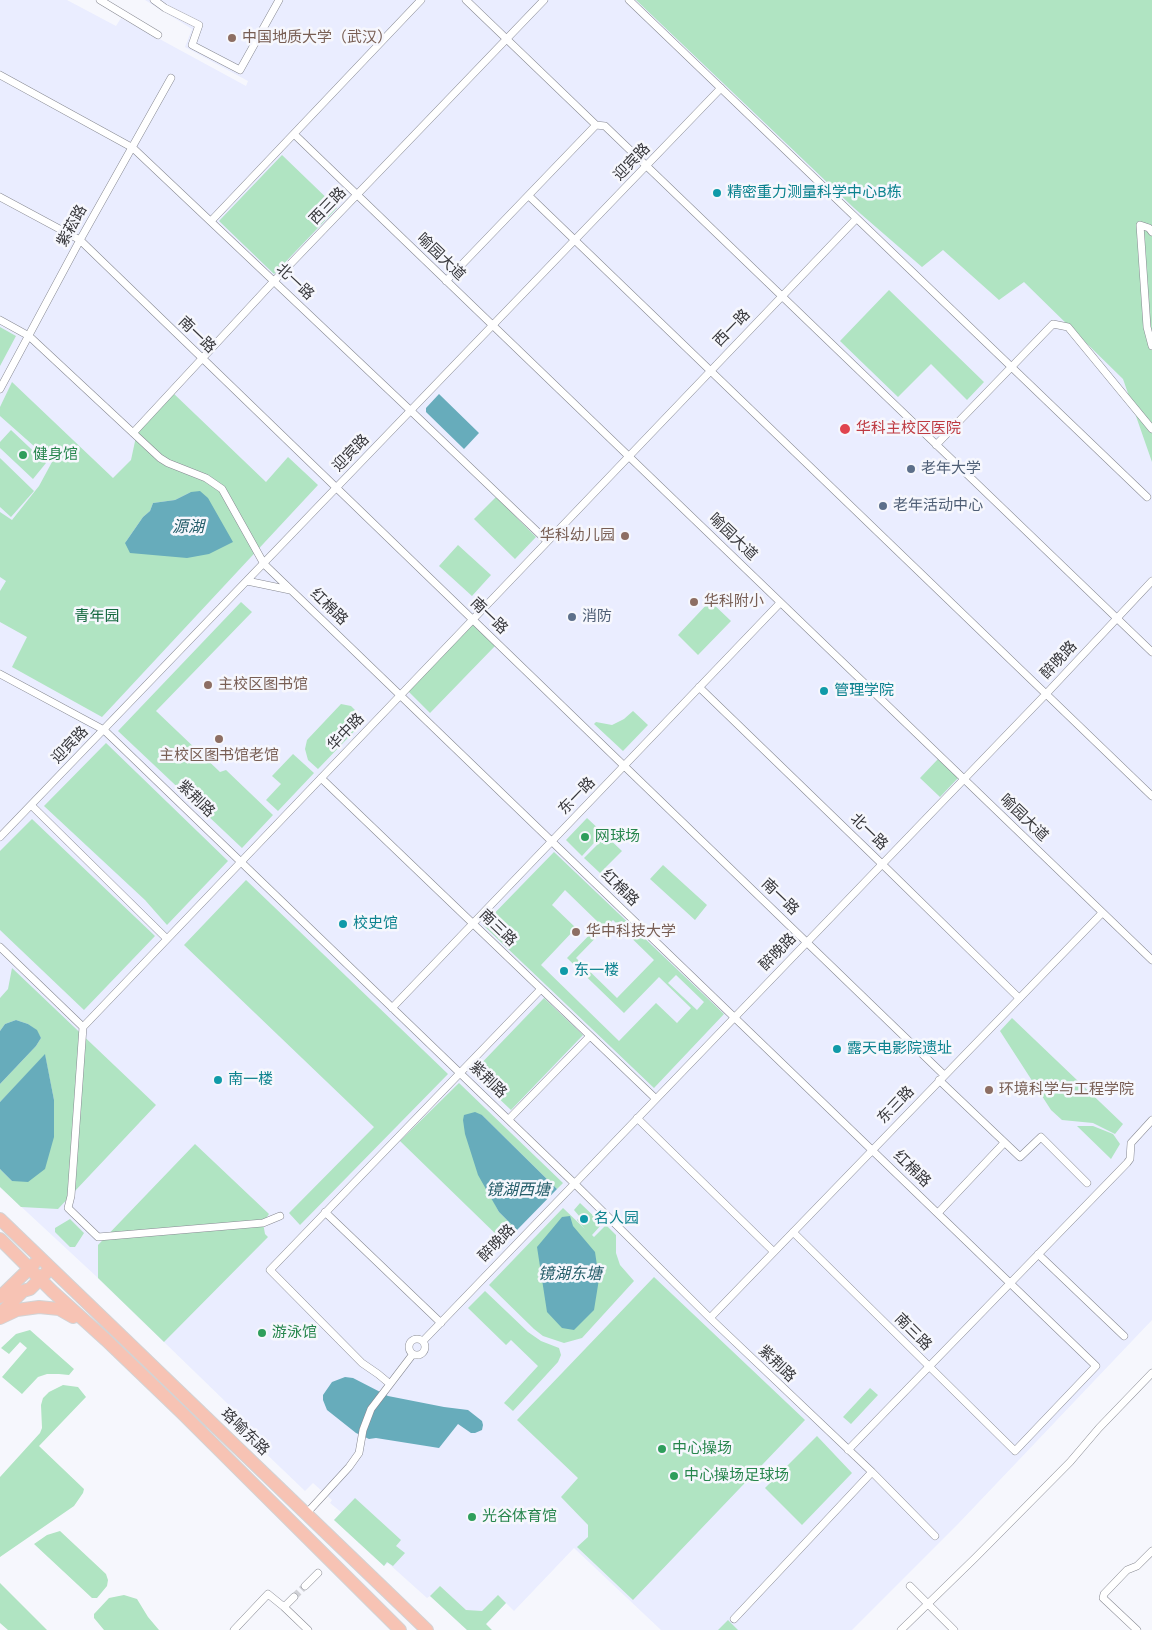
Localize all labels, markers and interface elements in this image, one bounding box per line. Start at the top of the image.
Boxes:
place label: 中国地质大学（武汉） [242,29,392,47]
marker: 中国地质大学（武汉） [226,32,238,44]
street label: 迎宾路 [610,140,654,184]
street label: 西三路 [306,184,350,228]
place label: 精密重力测量科学中心B栋 [727,184,902,202]
marker: 精密重力测量科学中心B栋 [711,187,723,199]
street label: 紫菘路 [53,202,91,250]
street label: 喻园大道 [413,230,469,284]
street label: 北一路 [272,260,318,304]
street label: 西一路 [710,306,754,350]
street label: 南一路 [175,313,219,357]
place label: 华科主校区医院 [856,420,961,438]
marker: 华科主校区医院 [838,422,852,436]
street label: 迎宾路 [329,431,373,475]
place label: 健身馆 [33,446,78,464]
marker: 健身馆 [17,449,29,461]
place label: 老年大学 [921,460,981,478]
marker: 老年大学 [905,463,917,475]
place label: 老年活动中心 [893,497,983,515]
marker: 老年活动中心 [877,500,889,512]
street label: 喻园大道 [705,510,761,564]
water label: 源湖 [172,517,204,537]
place label: 华科幼儿园 [540,527,615,545]
marker: 华科幼儿园 [619,530,631,542]
street label: 红棉路 [307,585,351,629]
place label: 华科附小 [704,593,764,611]
street label: 南一路 [467,594,511,638]
marker: 华科附小 [688,596,700,608]
park label: 青年园 [75,608,119,626]
place label: 消防 [582,608,612,626]
marker: 消防 [566,611,578,623]
street label: 醉晚路 [1037,637,1081,683]
place label: 主校区图书馆 [218,676,308,694]
marker: 主校区图书馆 [202,679,214,691]
place label: 管理学院 [834,682,894,700]
marker: 管理学院 [818,685,830,697]
street label: 华中路 [324,710,368,754]
street label: 迎宾路 [48,723,92,767]
marker: 主校区图书馆老馆 [213,733,225,745]
place label: 主校区图书馆老馆 [159,747,279,765]
street label: 东一路 [555,774,599,818]
street label: 紫荆路 [174,777,218,821]
street label: 喻园大道 [996,791,1052,845]
street label: 北一路 [847,810,891,854]
place label: 网球场 [595,828,640,846]
marker: 网球场 [579,831,591,843]
street label: 红棉路 [598,866,642,910]
street label: 南一路 [758,875,802,919]
street label: 南三路 [476,906,520,950]
place label: 校史馆 [353,915,398,933]
marker: 校史馆 [337,918,349,930]
place label: 华中科技大学 [586,923,676,941]
marker: 华中科技大学 [570,926,582,938]
street label: 醉晚路 [756,930,800,974]
place label: 东一楼 [574,962,619,980]
marker: 东一楼 [558,965,570,977]
place label: 露天电影院遗址 [847,1040,952,1058]
marker: 露天电影院遗址 [831,1043,843,1055]
street label: 紫荆路 [466,1058,510,1102]
place label: 南一楼 [228,1071,273,1089]
marker: 南一楼 [212,1074,224,1086]
place label: 环境科学与工程学院 [999,1081,1134,1099]
street label: 东三路 [874,1083,918,1127]
marker: 环境科学与工程学院 [983,1084,995,1096]
street label: 红棉路 [890,1147,934,1191]
water label: 镜湖西塘 [486,1180,550,1200]
place label: 名人园 [594,1210,639,1228]
marker: 名人园 [578,1213,590,1225]
street label: 醉晚路 [475,1221,519,1265]
water label: 镜湖东塘 [538,1264,602,1284]
street label: 南三路 [891,1310,935,1354]
place label: 游泳馆 [272,1324,317,1342]
marker: 游泳馆 [256,1327,268,1339]
street label: 紫荆路 [755,1342,799,1386]
street label: 珞喻东路 [217,1405,273,1459]
place label: 中心操场 [672,1440,732,1458]
marker: 中心操场 [656,1443,668,1455]
place label: 中心操场足球场 [684,1467,789,1485]
marker: 中心操场足球场 [668,1470,680,1482]
place label: 光谷体育馆 [482,1508,557,1526]
marker: 光谷体育馆 [466,1511,478,1523]

